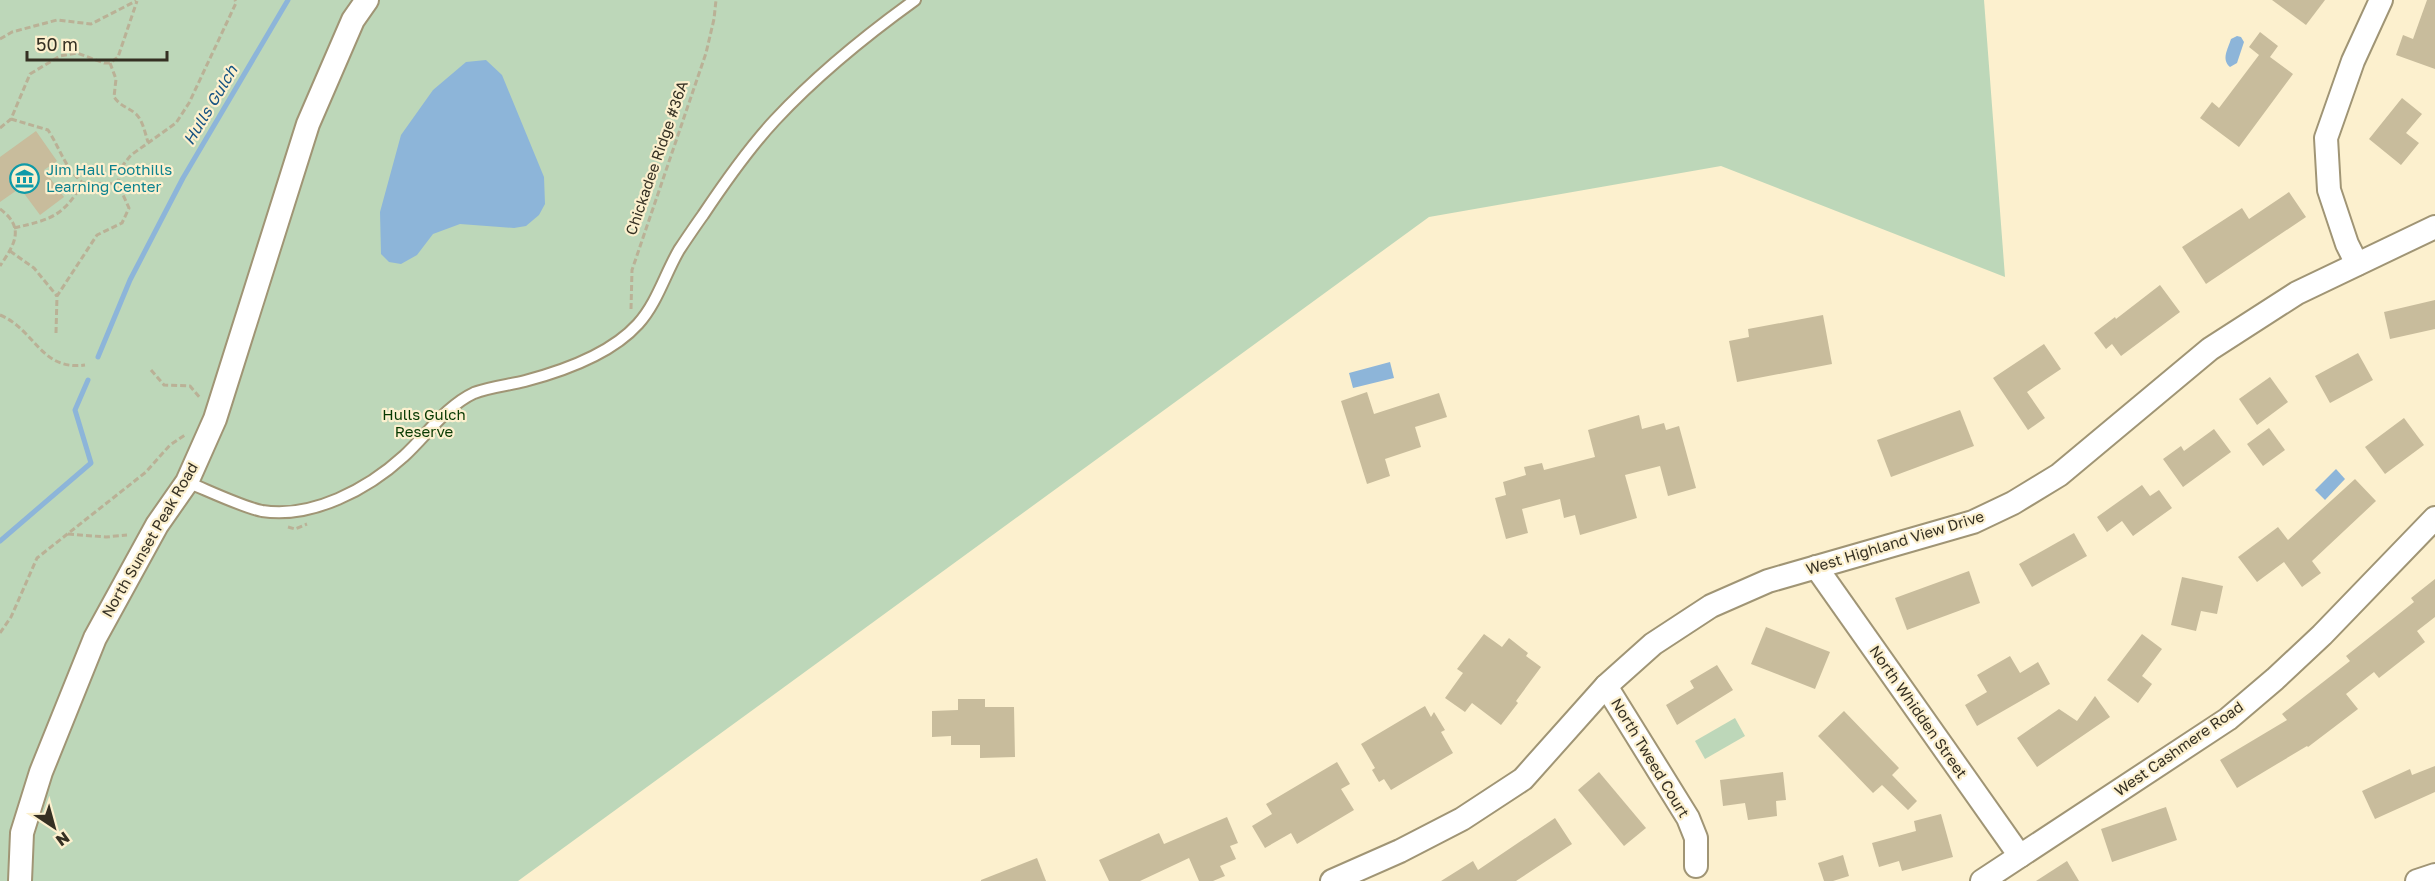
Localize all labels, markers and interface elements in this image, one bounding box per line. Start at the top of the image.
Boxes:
scale bar [27,24,166,62]
text: 50 m [36,33,78,55]
water label: Hulls Gulch [178,61,242,148]
street label: Chickadee Ridge #36A [621,78,691,237]
place label: Jim Hall Foothills Learning Center [46,160,172,195]
museum icon: Jim Hall Foothills Learning Center [9,163,41,195]
park label: Hulls Gulch Reserve [382,405,466,440]
street label: North Sunset Peak Road [97,459,201,620]
street label: West Highland View Drive [1803,506,1986,578]
street label: North Whidden Street [1866,642,1971,781]
street label: North Tweed Court [1608,694,1694,821]
street label: West Cashmere Road [2111,697,2246,799]
north arrow [24,797,84,857]
text: N [52,827,74,851]

